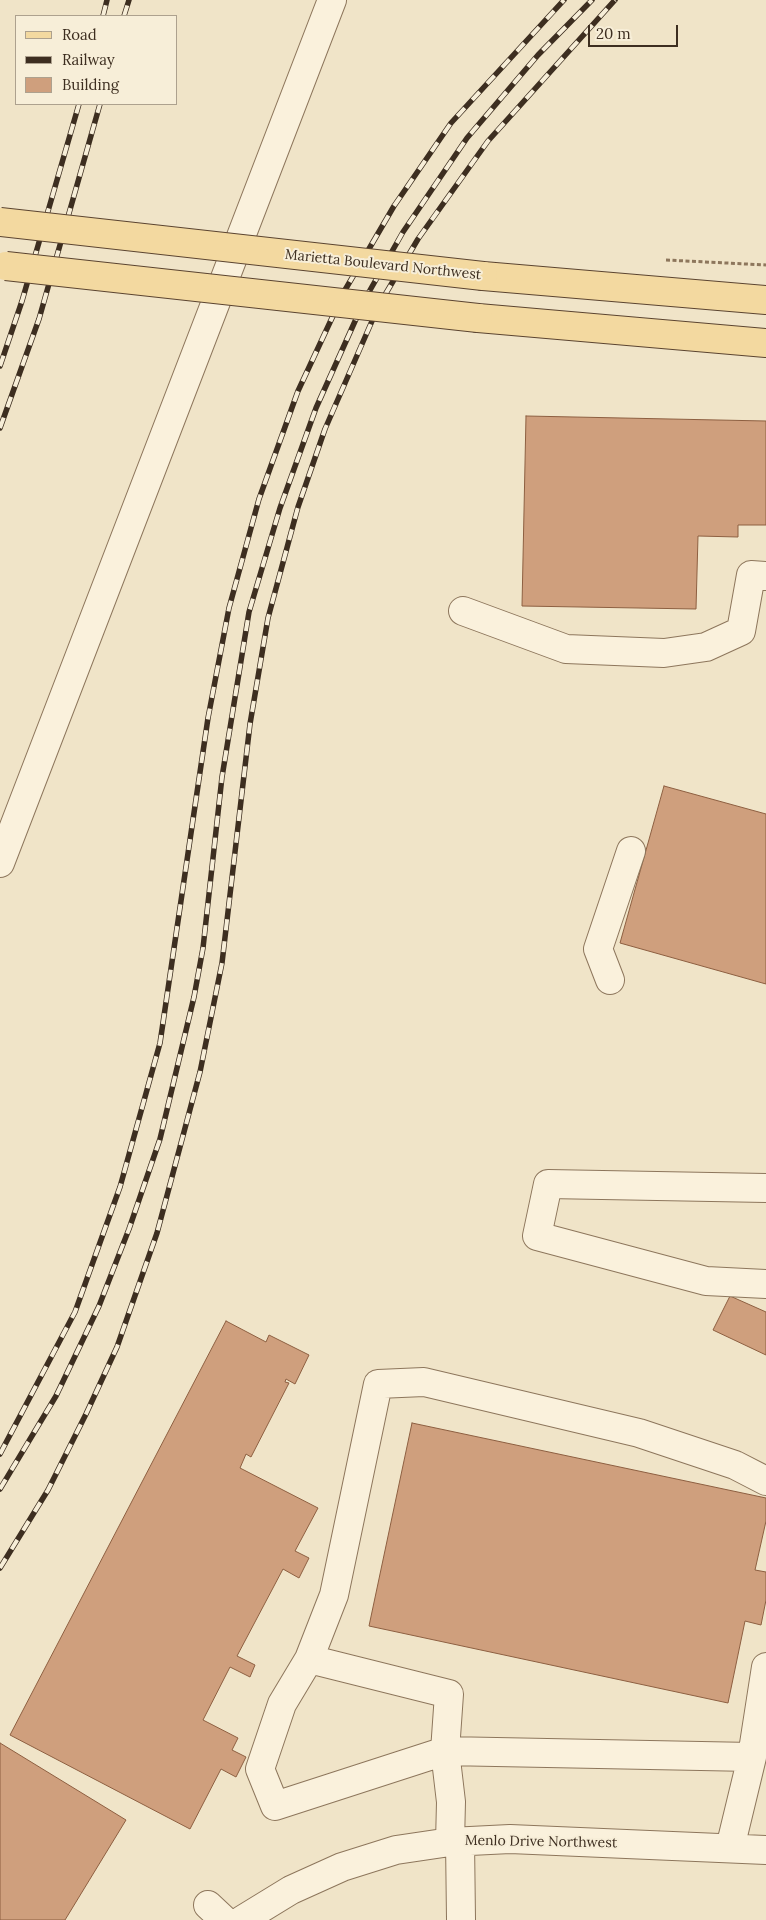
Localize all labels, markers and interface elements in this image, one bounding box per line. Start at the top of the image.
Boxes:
legend [15,15,178,105]
scale bar [591,15,681,47]
text: 20 m [596,24,631,43]
text: Road [62,25,97,44]
text: Railway [62,50,115,69]
text: Building [62,75,119,94]
street label: Marietta Boulevard Northwest [284,246,482,284]
street label: Menlo Drive Northwest [465,1832,617,1852]

